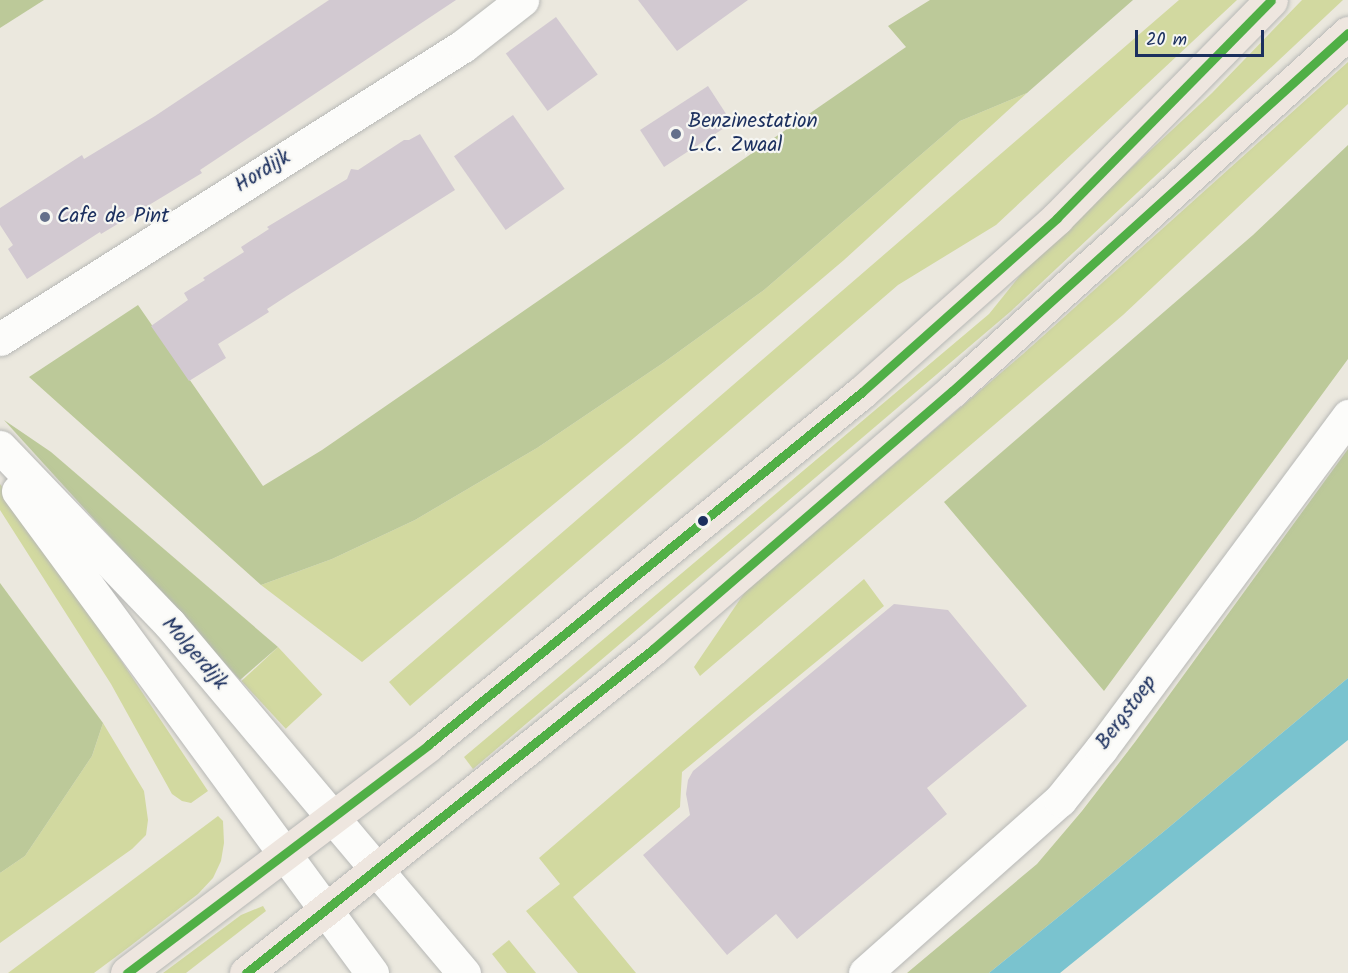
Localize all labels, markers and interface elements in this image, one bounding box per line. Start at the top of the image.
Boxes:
scale bar [1138,18,1267,56]
text: 20 m [1146,26,1187,55]
place label: Benzinestation L.C. Zwaal [688,109,818,159]
marker: Benzinestation L.C. Zwaal [669,127,683,141]
street label: Hordijk [230,145,296,199]
place label: Cafe de Pint [57,204,169,230]
marker: Cafe de Pint [38,210,52,224]
unlabelled marker [697,515,709,527]
street label: Molgerdijk [156,612,232,696]
street label: Bergstoep [1091,671,1163,755]

